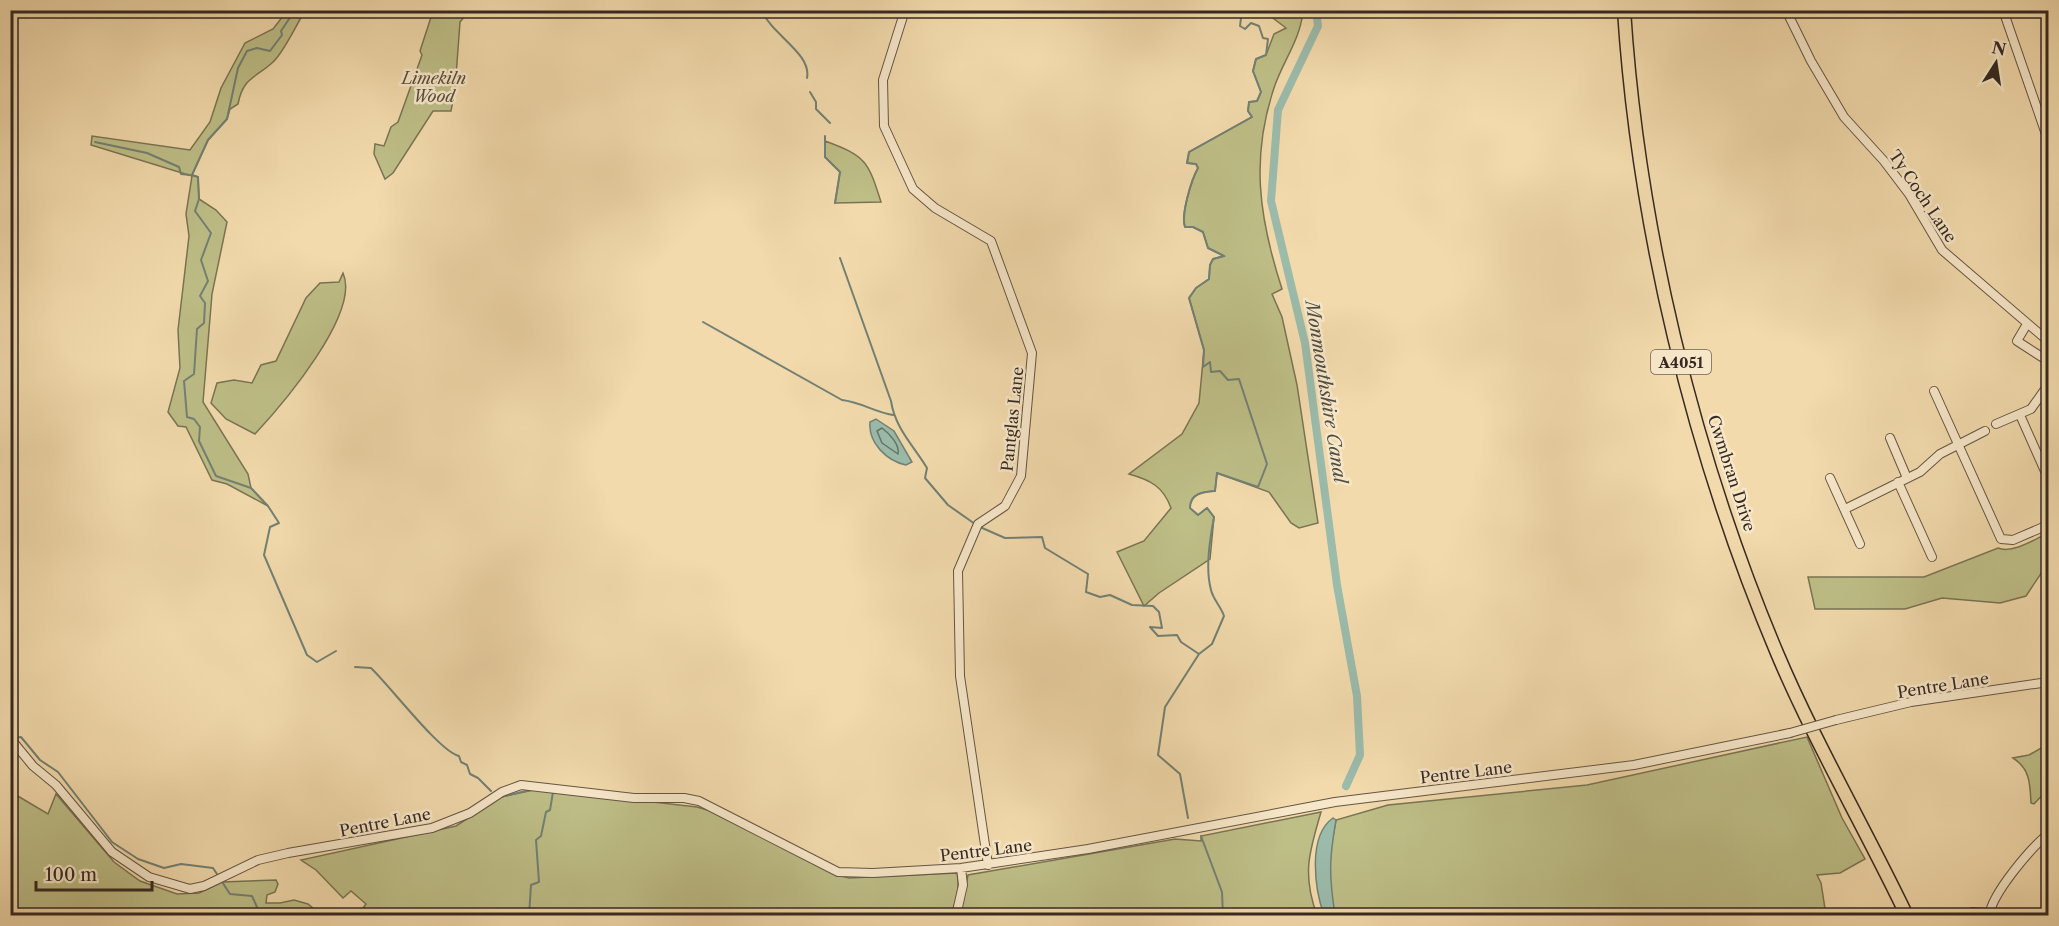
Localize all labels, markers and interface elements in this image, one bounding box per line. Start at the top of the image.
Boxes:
north arrow [1966,33,2026,93]
text: N [1990,37,2008,60]
park label: Limekiln Wood [400,68,466,106]
street label: Ty Coch Lane [1885,146,1961,246]
water label: Monmouthshire Canal [1300,297,1352,487]
road number: A4051 [1651,350,1711,374]
street label: Pantglas Lane [997,366,1027,472]
street label: Cwmbran Drive [1704,412,1760,534]
street label: Pentre Lane [1896,668,1990,702]
street label: Pentre Lane [1419,756,1513,788]
street label: Pentre Lane [338,803,432,841]
street label: Pentre Lane [939,834,1033,866]
scale bar [36,854,152,892]
text: 100 m [45,864,97,886]

